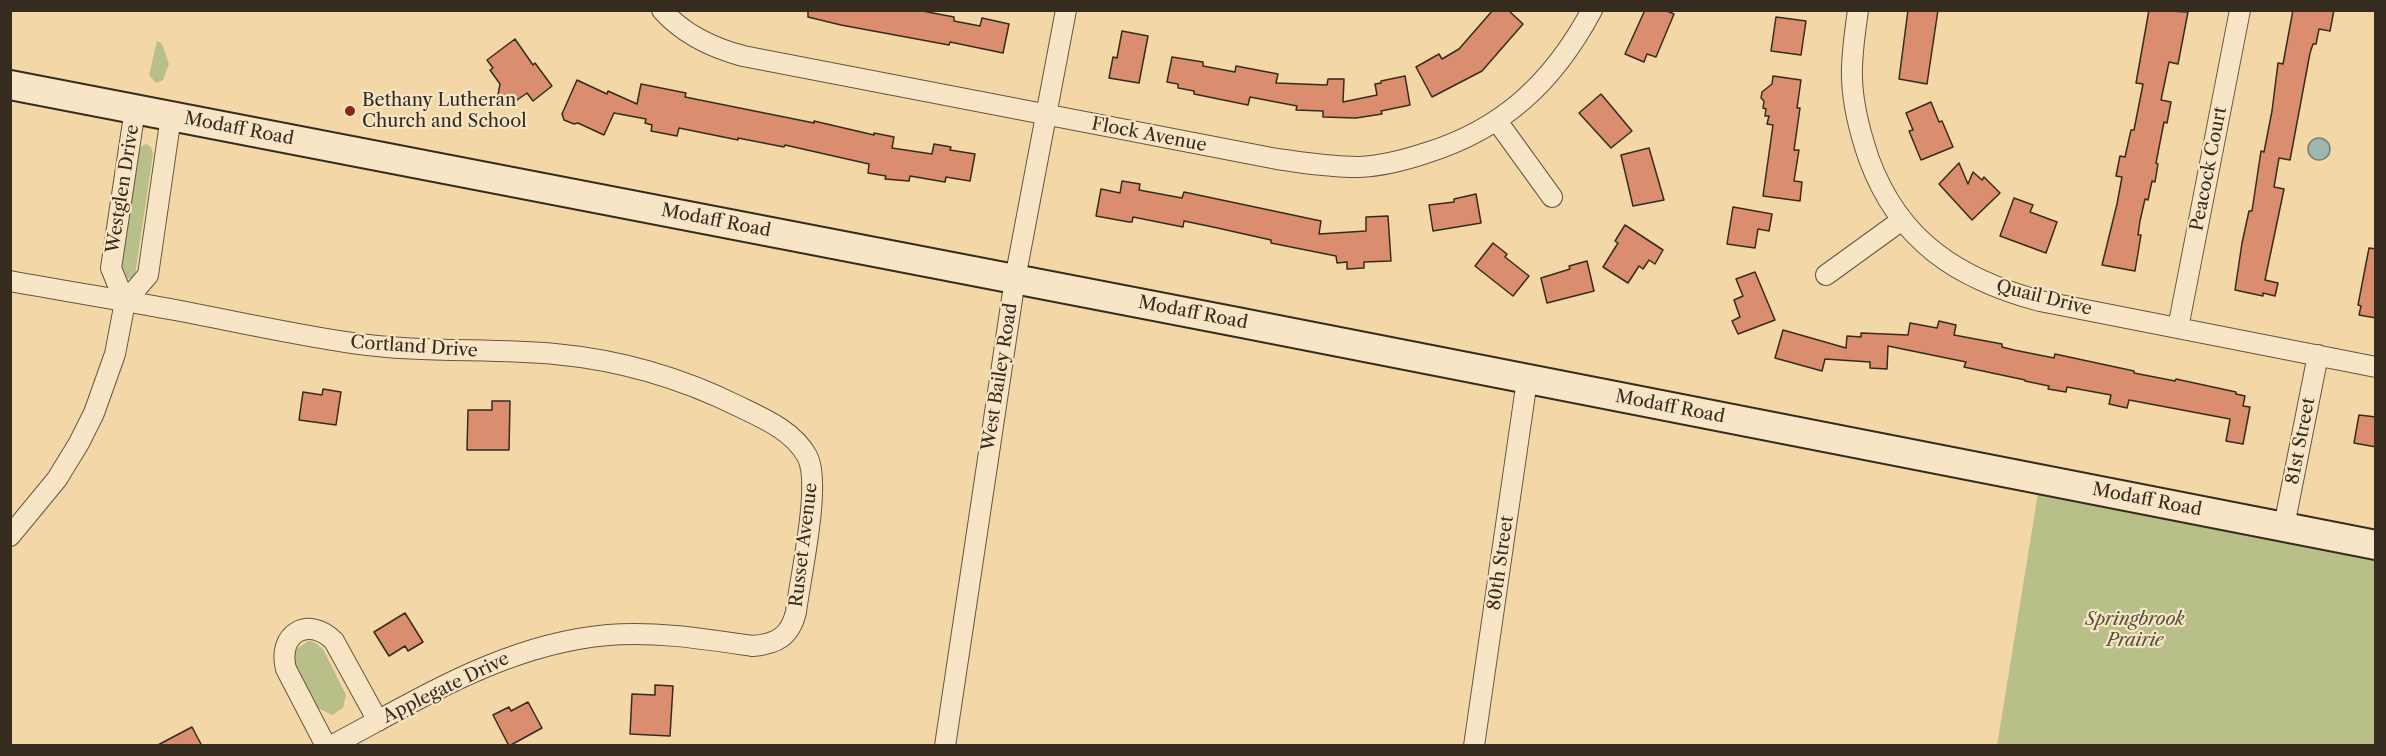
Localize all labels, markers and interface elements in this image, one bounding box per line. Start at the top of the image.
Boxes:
place label: Bethany Lutheran Church and School [362,90,527,132]
marker: Bethany Lutheran Church and School [343,104,357,118]
street label: Peacock Court [2186,105,2232,233]
street label: Modaff Road [182,108,296,150]
street label: Flock Avenue [1090,113,1208,157]
street label: Westglen Drive [102,123,144,255]
street label: Modaff Road [659,200,773,242]
street label: Quail Drive [1994,276,2094,320]
street label: Modaff Road [1136,292,1250,334]
street label: West Bailey Road [978,302,1022,452]
street label: Cortland Drive [350,332,478,362]
street label: Modaff Road [1613,386,1727,428]
street label: 81st Street [2282,396,2320,486]
street label: Modaff Road [2090,479,2204,521]
street label: Russet Avenue [786,482,822,608]
street label: 80th Street [1484,514,1518,612]
park label: Springbrook Prairie [2085,609,2185,652]
street label: Applegate Drive [379,648,513,728]

